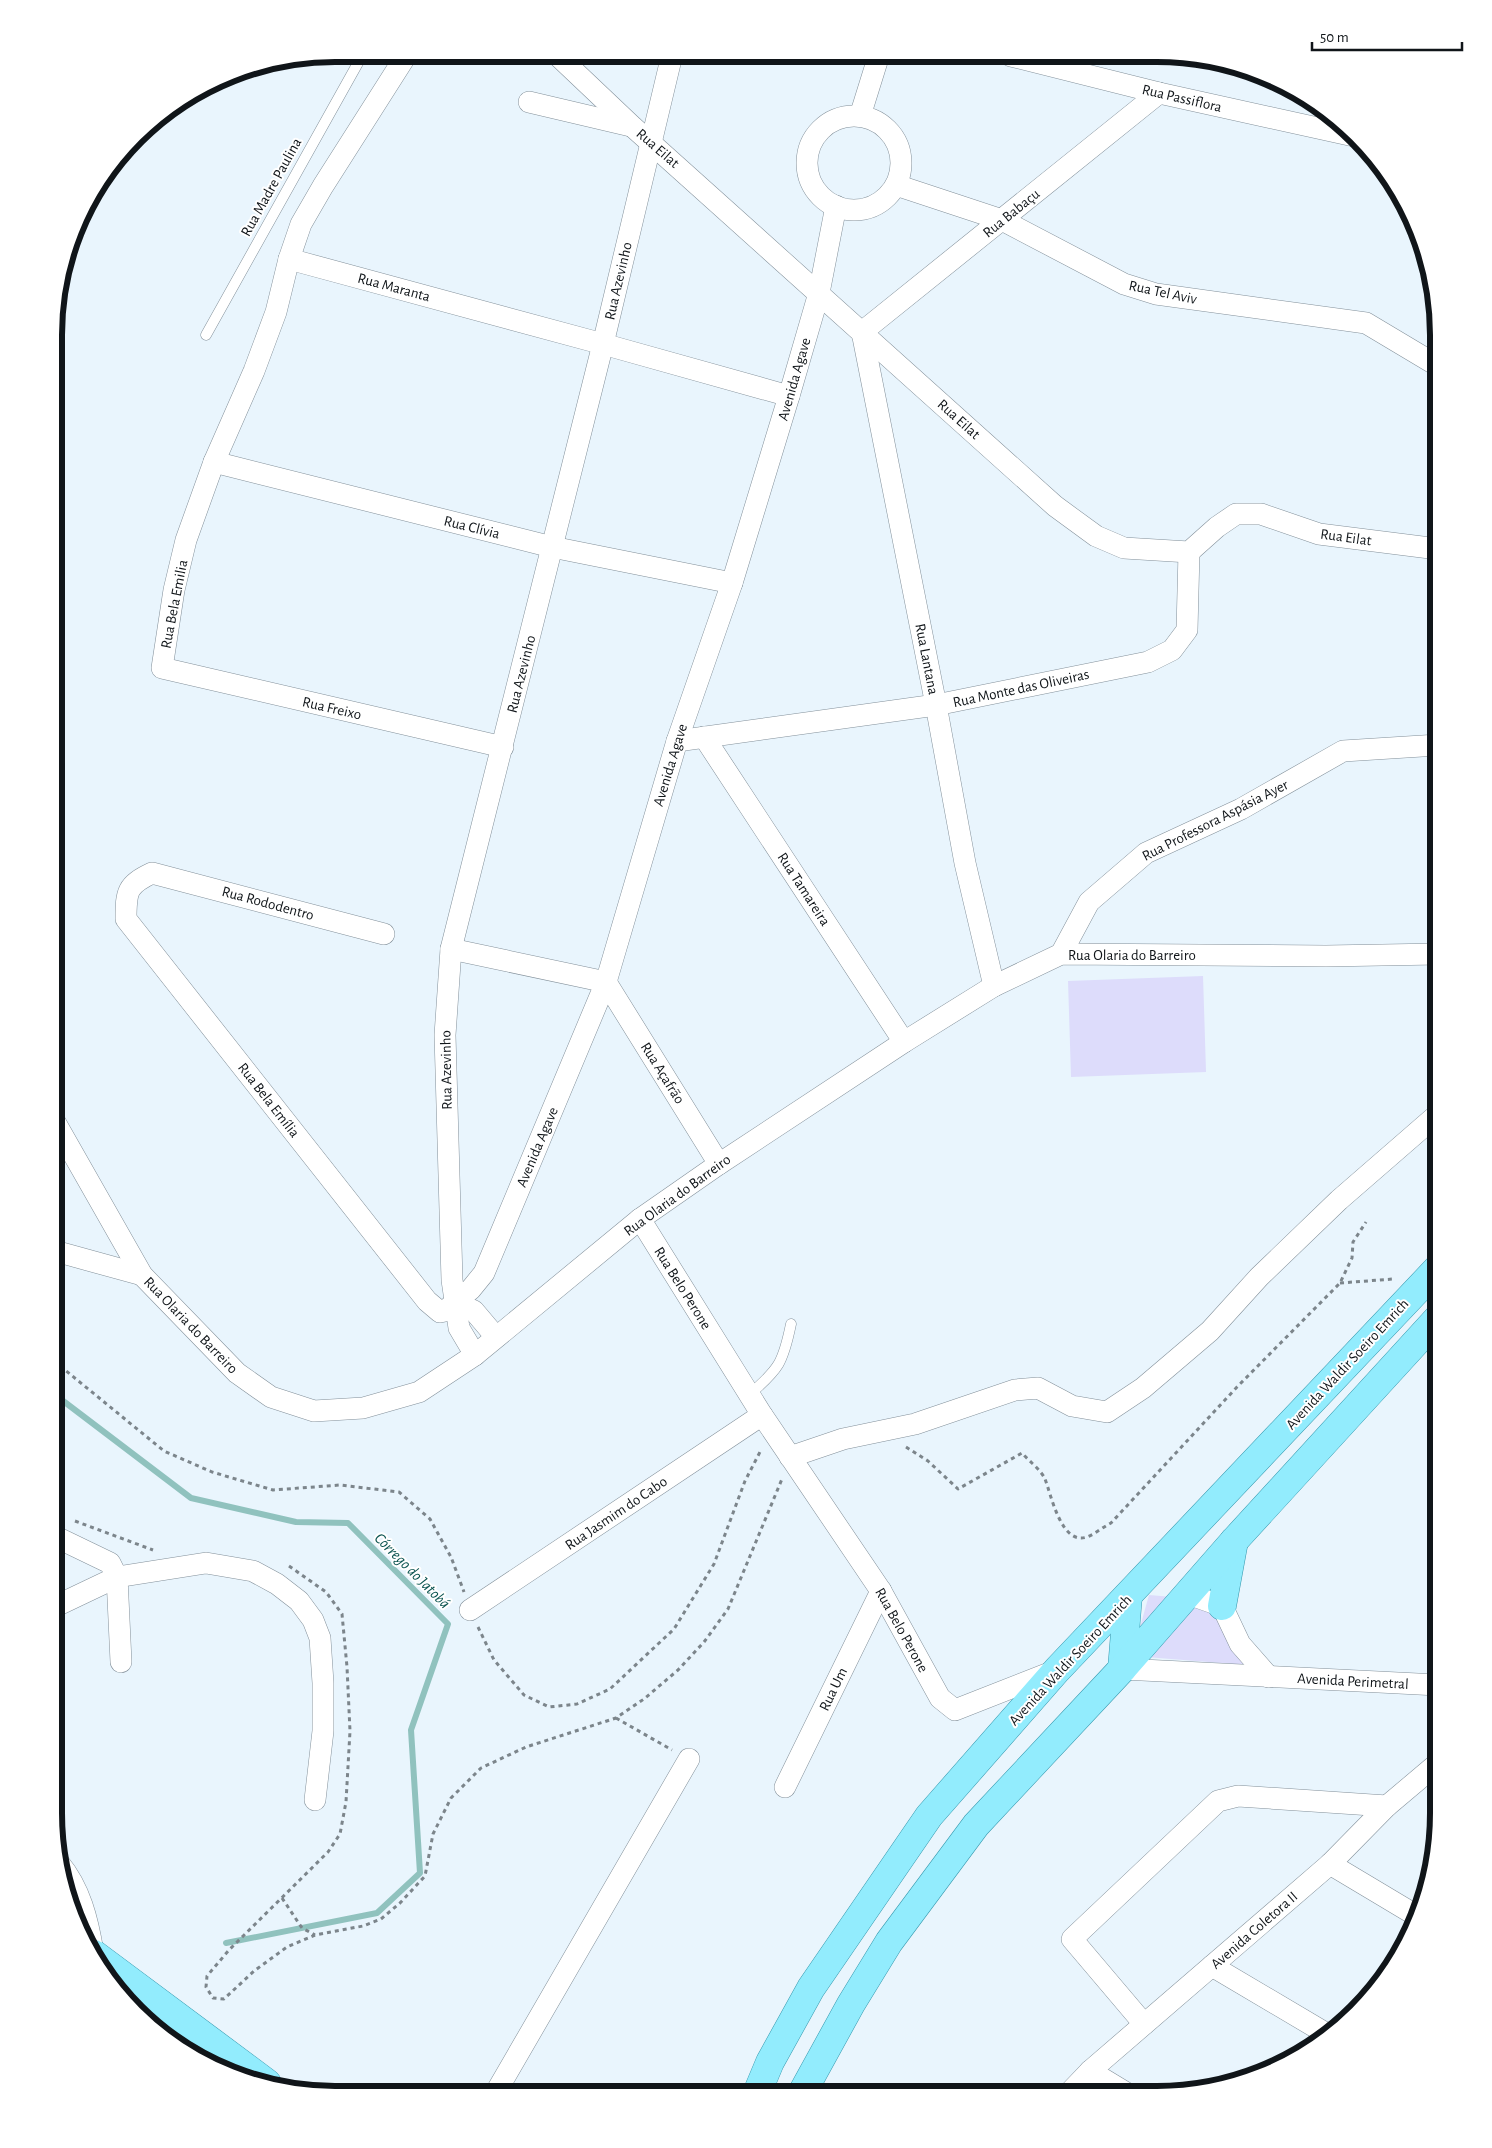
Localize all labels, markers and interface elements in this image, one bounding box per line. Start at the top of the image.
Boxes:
scale bar [1312,20,1462,52]
text: 50 m [1320,30,1349,45]
street label: Rua Passiflora [1140,82,1223,115]
street label: Rua Eilat [633,126,682,171]
street label: Rua Madre Paulina [238,136,305,239]
street label: Rua Babaçu [980,186,1043,241]
street label: Rua Azevinho [602,241,635,322]
street label: Rua Maranta [356,271,432,304]
street label: Rua Tel Aviv [1127,278,1199,307]
street label: Avenida Agave [775,336,814,422]
street label: Rua Eilat [935,397,983,442]
street label: Rua Clívia [442,513,501,542]
street label: Rua Eilat [1319,526,1373,549]
street label: Rua Bela Emilia [159,558,190,650]
street label: Rua Lantana [912,622,941,696]
street label: Rua Azevinho [505,634,538,715]
street label: Rua Monte das Oliveiras [952,667,1091,710]
street label: Rua Freixo [301,694,363,723]
street label: Avenida Agave [651,722,690,808]
street label: Rua Professora Aspásia Ayer [1140,777,1291,864]
street label: Rua Tamareira [774,850,833,929]
street label: Rua Rododentro [220,884,316,923]
street label: Rua Olaria do Barreiro [1068,948,1196,963]
street label: Rua Azevinho [438,1030,455,1110]
street label: Rua Açafrão [638,1040,687,1107]
street label: Rua Bela Emília [235,1060,302,1140]
street label: Avenida Agave [514,1105,561,1189]
street label: Rua Olaria do Barreiro [621,1152,733,1239]
street label: Rua Belo Perone [651,1244,714,1332]
street label: Rua Olaria do Barreiro [141,1274,240,1377]
street label: Avenida Waldir Soeiro Emrich [1283,1296,1412,1432]
street label: Rua Jasmim do Cabo [563,1474,670,1553]
water label: Córrego do Jatobá [371,1530,453,1612]
street label: Rua Belo Perone [872,1585,931,1675]
street label: Avenida Waldir Soeiro Emrich [1006,1592,1135,1728]
street label: Rua Um [817,1665,850,1713]
street label: Avenida Perimetral [1297,1671,1409,1692]
street label: Avenida Coletora II [1208,1889,1301,1972]

